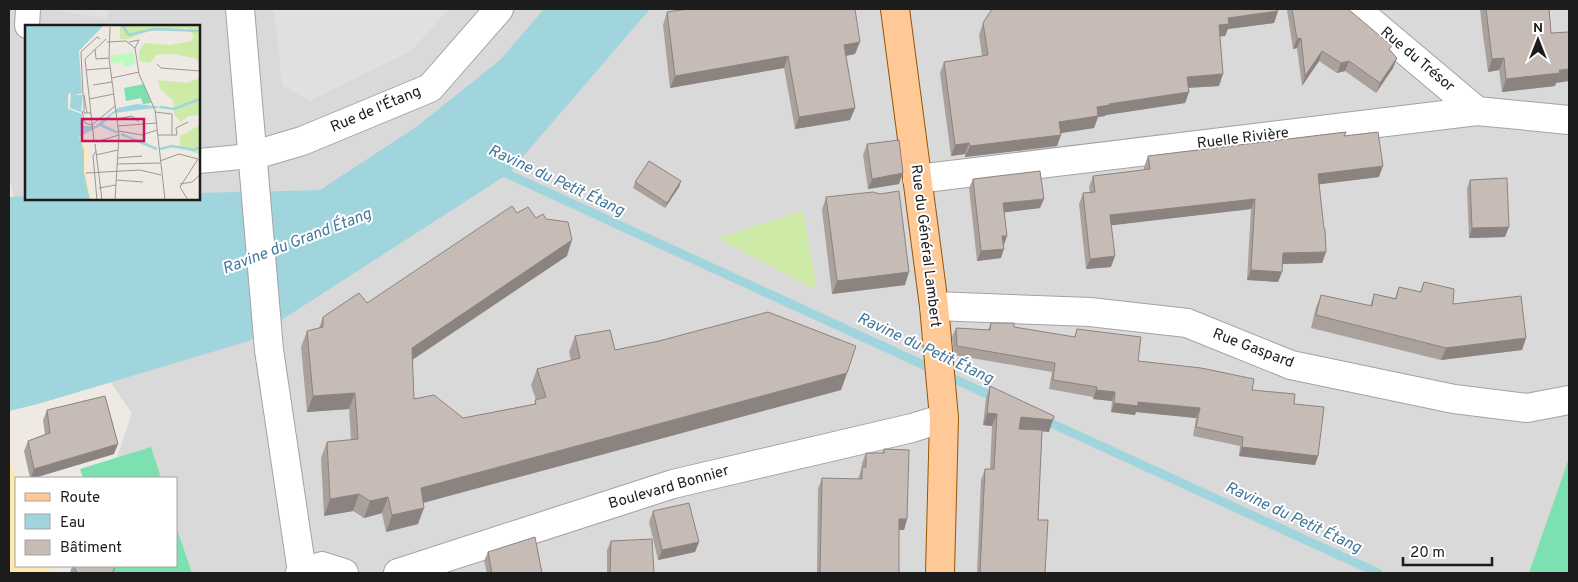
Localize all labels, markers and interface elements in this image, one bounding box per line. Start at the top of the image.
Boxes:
north arrow [1513,15,1563,65]
text: N [1533,20,1543,37]
street label: Rue du Trésor [1376,23,1458,97]
inset map [25,25,200,200]
street label: Rue de l'Étang [327,81,424,138]
street label: Ruelle Rivière [1196,124,1290,154]
water label: Ravine du Petit Étang [485,139,628,221]
street label: Rue du Général Lambert [906,163,944,329]
water label: Ravine du Grand Étang [219,202,374,280]
water label: Ravine du Petit Étang [854,307,997,389]
street label: Rue Gaspard [1210,325,1296,373]
street label: Boulevard Bonnier [606,462,732,514]
water label: Ravine du Petit Étang [1222,476,1365,558]
legend [15,477,178,567]
text: Route [60,489,100,508]
text: Eau [60,514,85,533]
scale bar [1403,534,1492,566]
text: Bâtiment [60,539,122,558]
text: 20 m [1410,544,1445,563]

